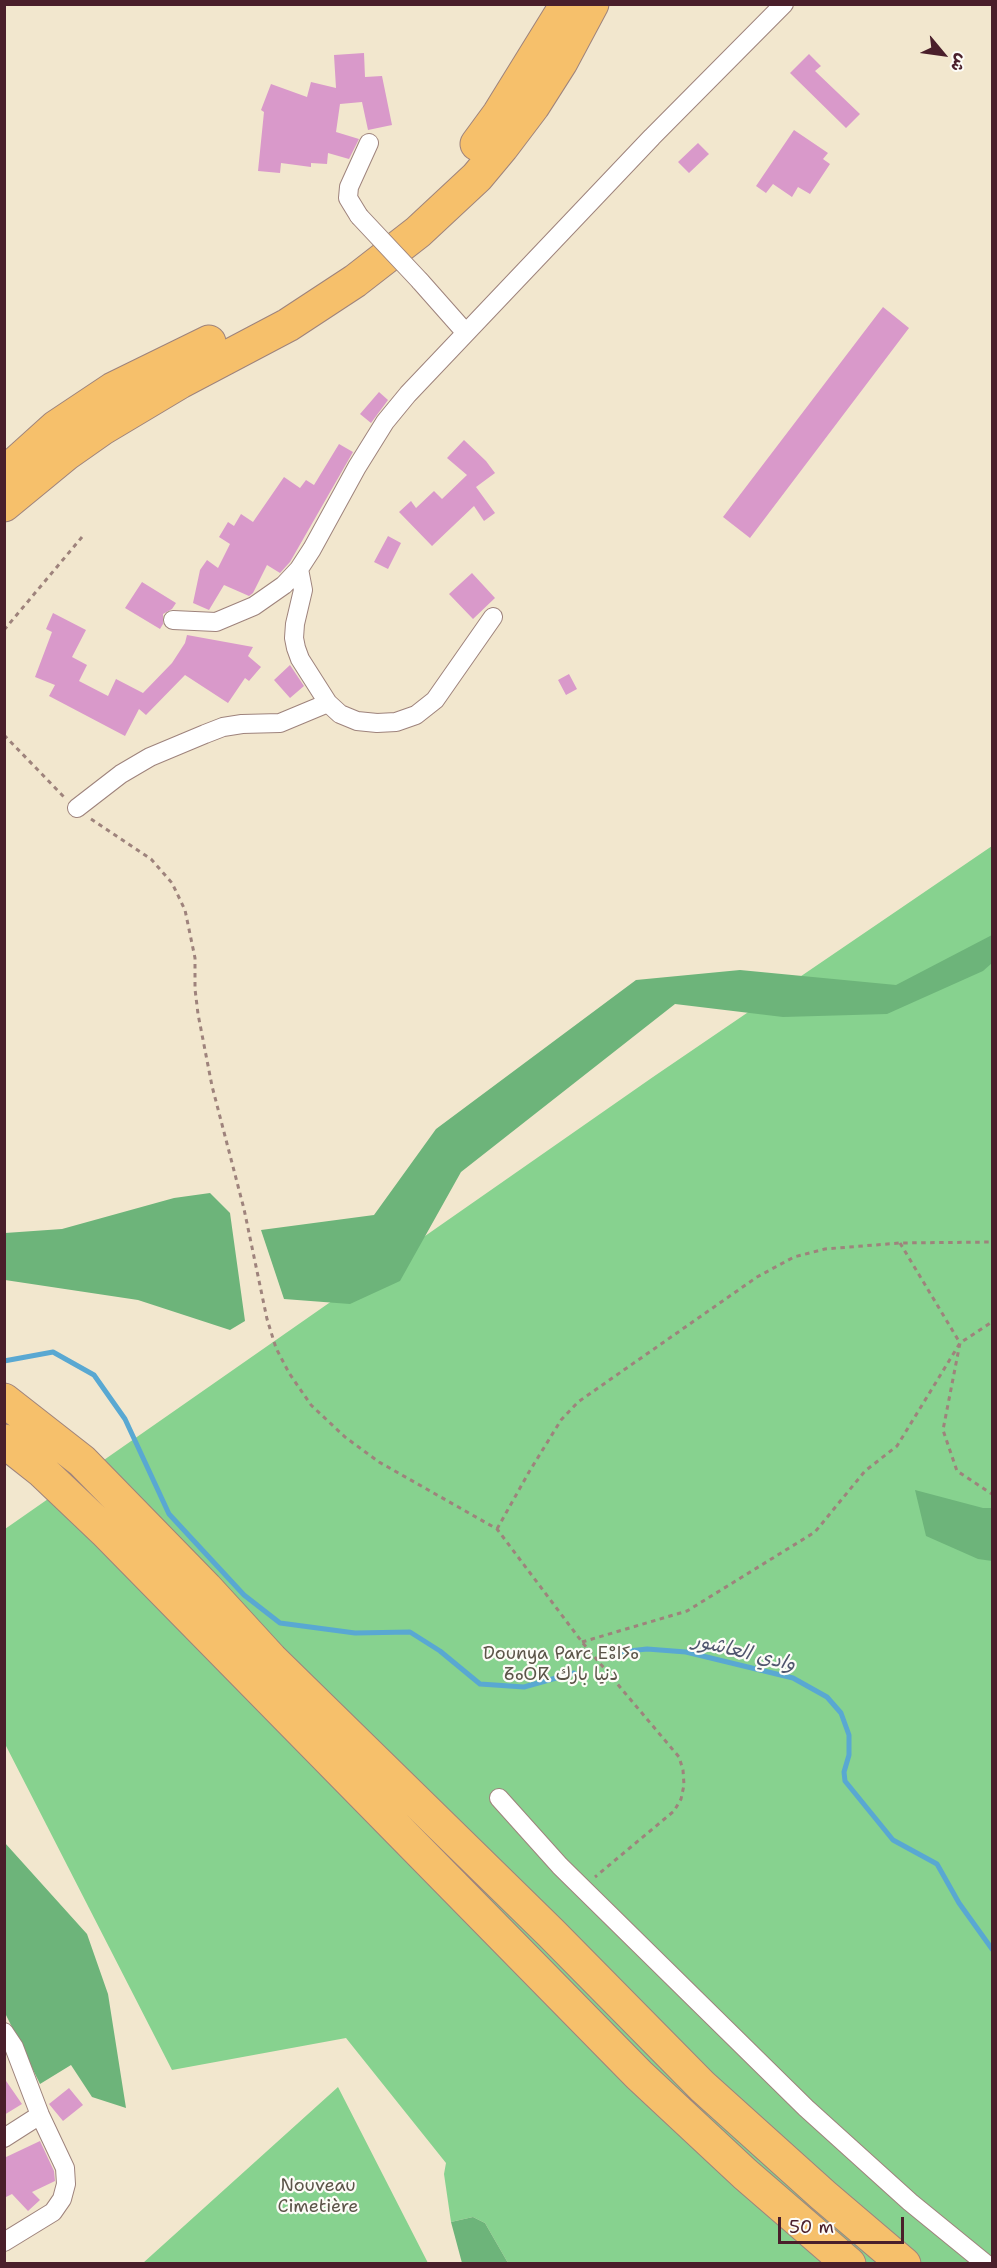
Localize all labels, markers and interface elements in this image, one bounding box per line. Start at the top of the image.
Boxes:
north arrow [913,24,973,84]
text: ش [946,50,973,76]
water label: وادي العاشور [690,1629,798,1677]
park label: Dounya Parc ⴹⵓⵏⵢⴰ ⵒⴰⵔⴽ دنيا بارك [483,1643,639,1686]
park label: Nouveau Cimetière [277,2175,359,2218]
scale bar [781,2205,907,2243]
text: 50 m [789,2215,834,2239]

